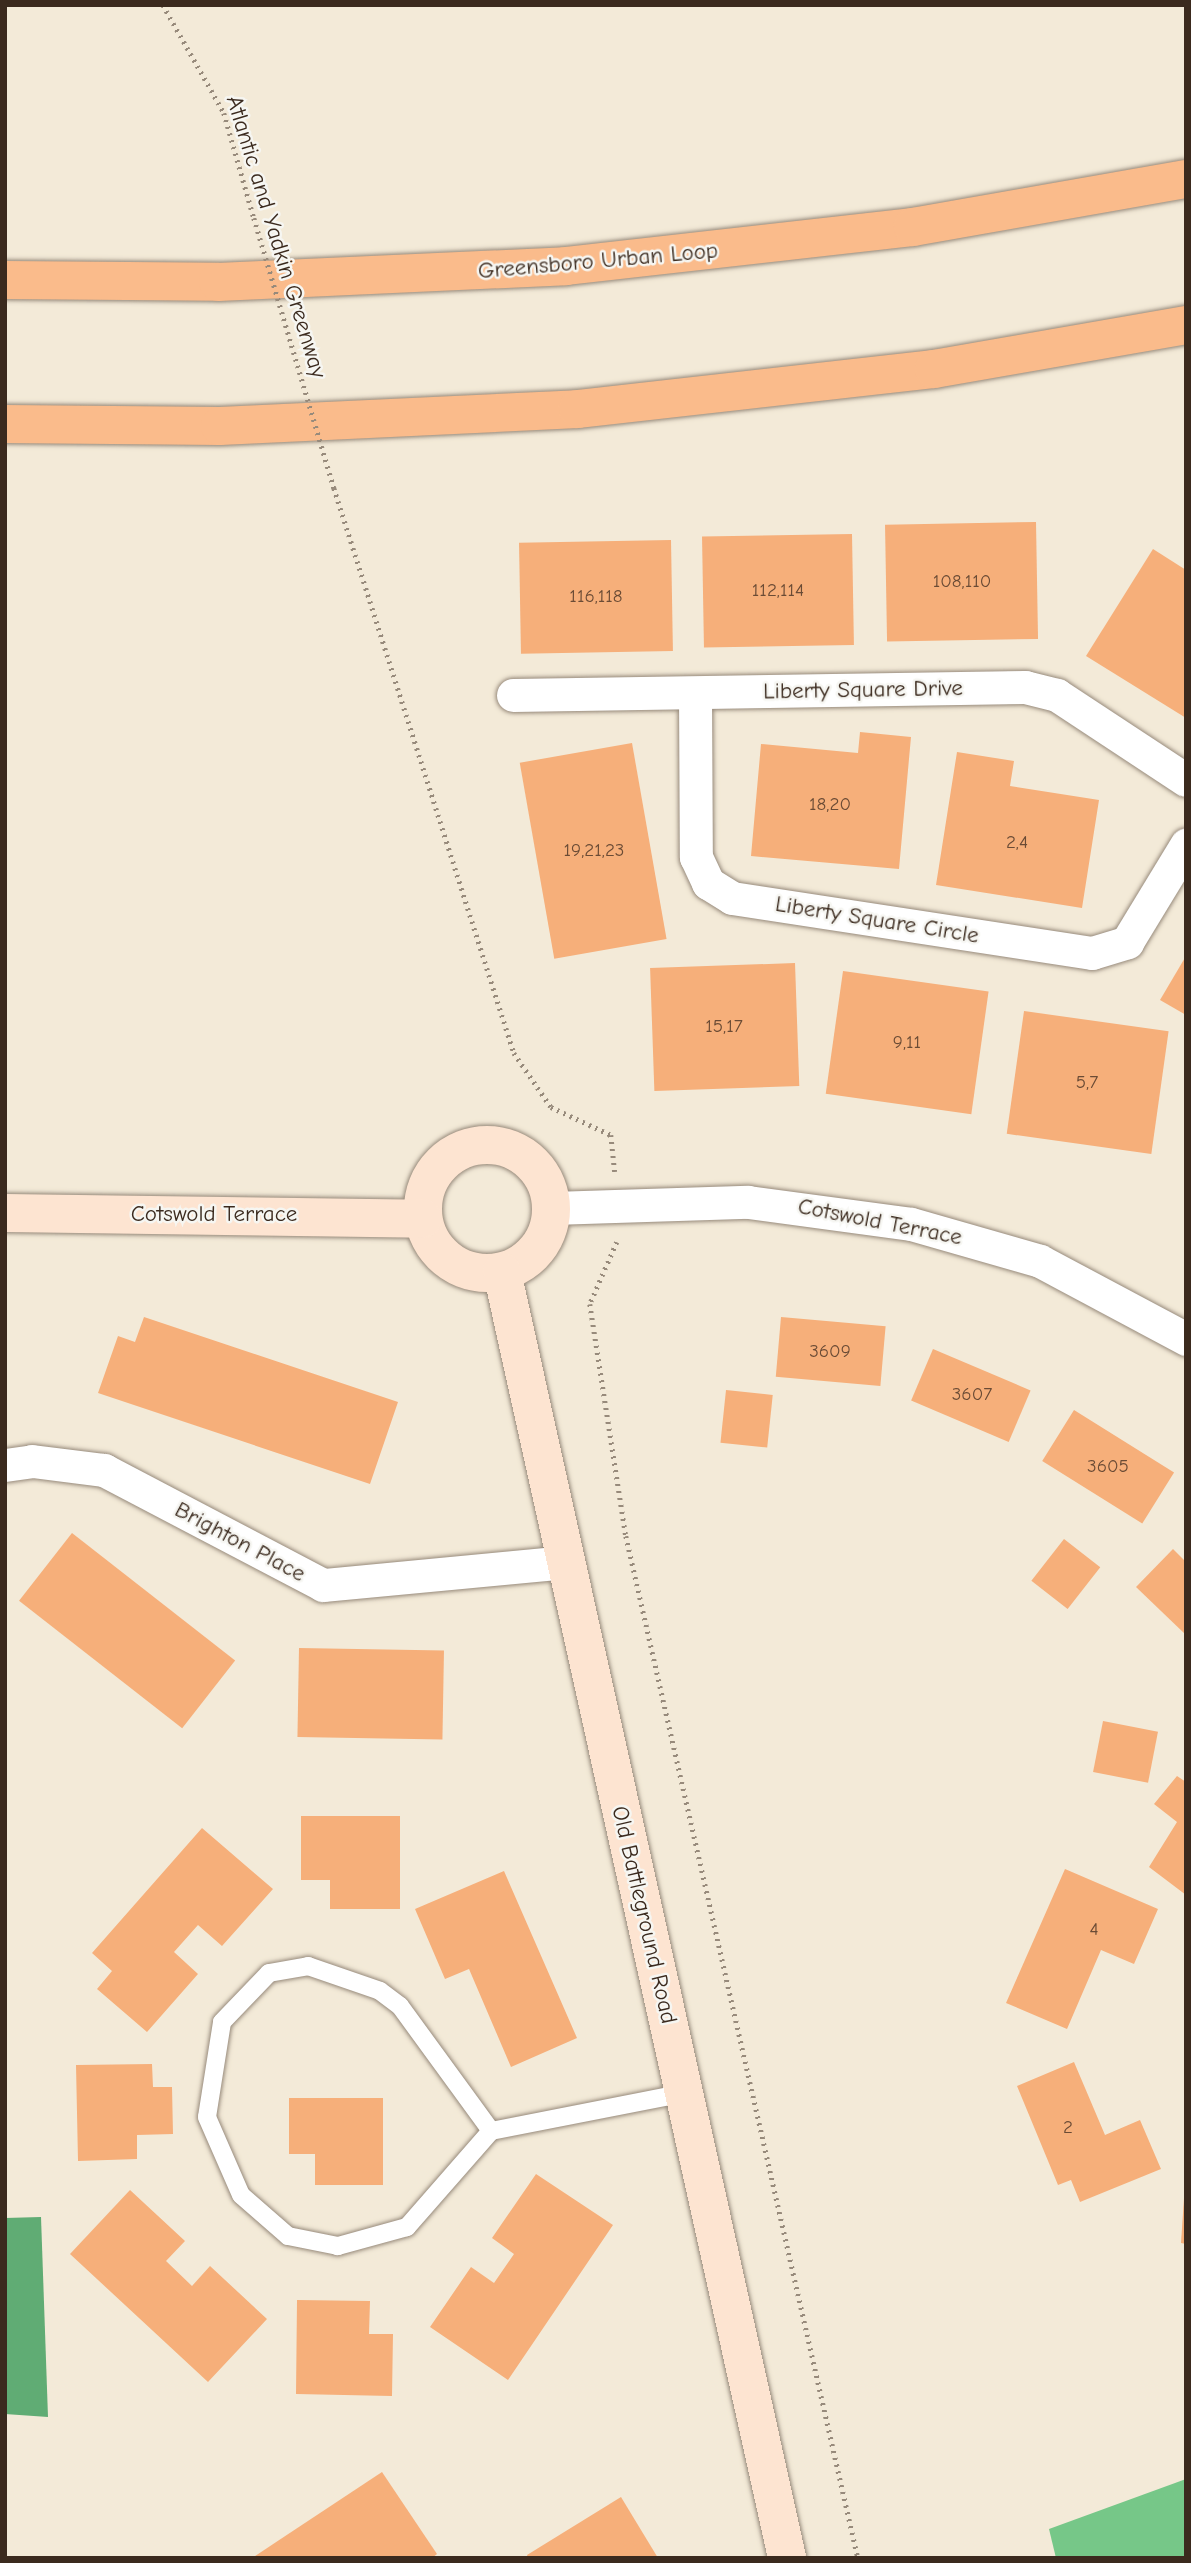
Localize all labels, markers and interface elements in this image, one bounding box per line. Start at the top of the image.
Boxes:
street label: Atlantic and Yadkin Greenway [220,92,332,382]
street label: Greensboro Urban Loop [477,237,719,285]
house number: 108,110 [933,571,991,593]
house number: 112,114 [752,580,804,602]
house number: 116,118 [569,586,623,608]
street label: Liberty Square Drive [763,674,963,706]
house number: 18,20 [809,794,851,816]
house number: 2,4 [1006,832,1028,854]
house number: 19,21,23 [564,840,624,862]
street label: Liberty Square Circle [773,890,981,950]
house number: 15,17 [705,1016,743,1038]
house number: 9,11 [893,1032,921,1054]
house number: 5,7 [1076,1072,1098,1094]
street label: Cotswold Terrace [796,1193,964,1251]
street label: Cotswold Terrace [131,1200,297,1228]
house number: 3609 [809,1341,851,1363]
house number: 3607 [952,1384,992,1406]
house number: 3605 [1087,1456,1129,1478]
street label: Brighton Place [170,1496,310,1588]
street label: Old Battleground Road [606,1803,682,2027]
house number: 4 [1089,1919,1099,1941]
house number: 2 [1063,2117,1073,2139]

